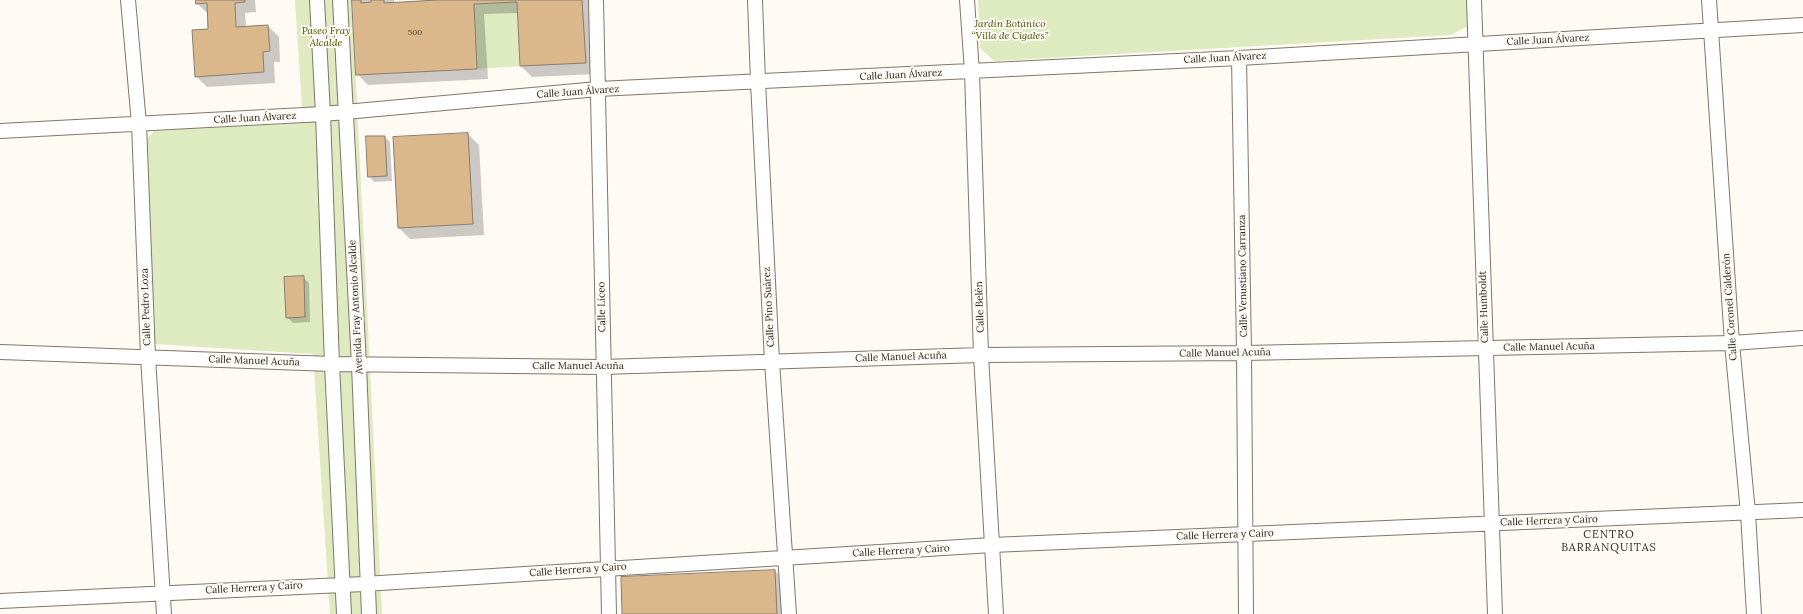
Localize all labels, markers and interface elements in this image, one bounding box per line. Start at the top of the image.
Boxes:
park label: Jardín Botánico “Villa de Cigales” [972,18,1048,42]
park label: Paseo Fray Alcalde [302,25,350,48]
house number: 500 [408,28,422,38]
street label: Calle Juan Álvarez [1506,32,1590,48]
street label: Calle Juan Álvarez [1183,50,1267,66]
street label: Calle Juan Álvarez [859,67,943,83]
street label: Calle Juan Álvarez [536,83,620,101]
street label: Calle Juan Álvarez [213,110,297,126]
street label: Calle Venustiano Carranza [1236,215,1250,337]
street label: Avenida Fray Antonio Alcalde [346,239,366,375]
street label: Calle Coronel Calderón [1720,253,1740,361]
street label: Calle Pino Suárez [761,266,777,348]
street label: Calle Pedro Loza [139,268,153,346]
street label: Calle Humboldt [1477,271,1491,343]
street label: Calle Belén [973,281,987,333]
street label: Calle Liceo [596,282,608,332]
street label: Calle Manuel Acuña [1503,340,1595,354]
street label: Calle Manuel Acuña [1179,346,1271,360]
street label: Calle Manuel Acuña [855,349,947,365]
street label: Calle Manuel Acuña [208,353,300,369]
street label: Calle Manuel Acuña [532,360,624,372]
street label: Calle Herrera y Cairo [1500,513,1598,529]
street label: Calle Herrera y Cairo [1176,527,1274,543]
district label: CENTRO BARRANQUITAS [1561,528,1657,554]
street label: Calle Herrera y Cairo [852,542,950,560]
street label: Calle Herrera y Cairo [529,561,627,579]
street label: Calle Herrera y Cairo [205,579,303,597]

